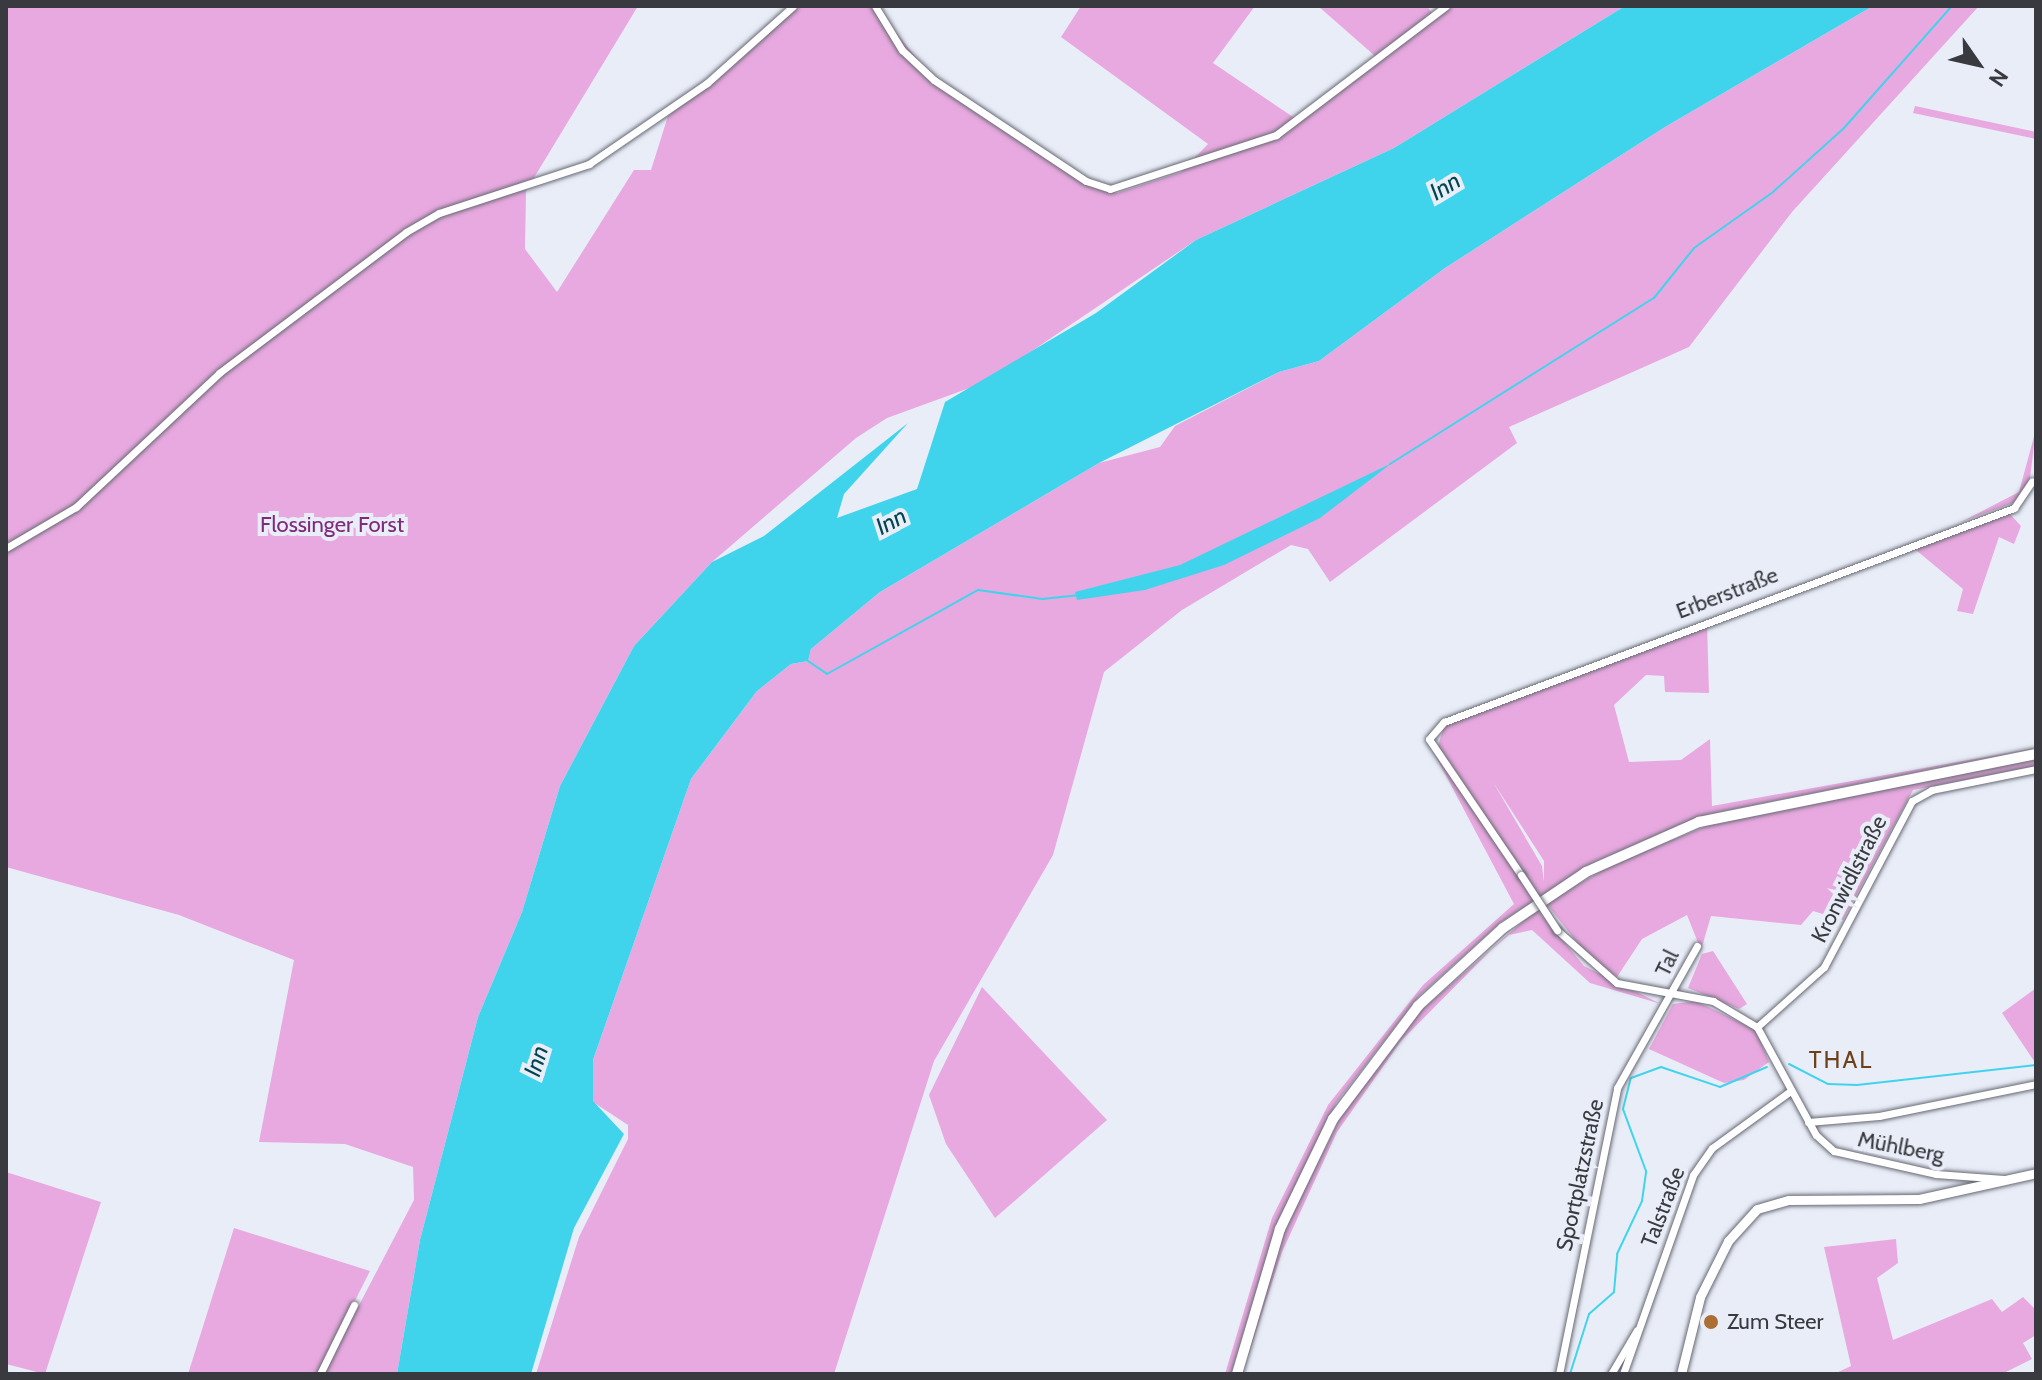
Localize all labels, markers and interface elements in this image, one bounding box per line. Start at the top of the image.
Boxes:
north arrow [1938,24,2018,104]
text: N [1983,64,2014,92]
water label: Inn [1424,166,1466,206]
water label: Inn [871,501,911,541]
park label: Flossinger Forst [260,512,404,538]
street label: Erberstraße [1672,561,1782,625]
street label: Kronwidlstraße [1806,811,1892,947]
street label: Tal [1649,945,1685,981]
water label: Inn [518,1042,554,1080]
district label: THAL [1809,1046,1873,1074]
street label: Sportplatzstraße [1551,1097,1609,1253]
street label: Mühlberg [1856,1126,1946,1168]
street label: Talstraße [1636,1163,1690,1251]
place label: Zum Steer [1727,1309,1823,1335]
marker: Zum Steer [1702,1313,1720,1331]

